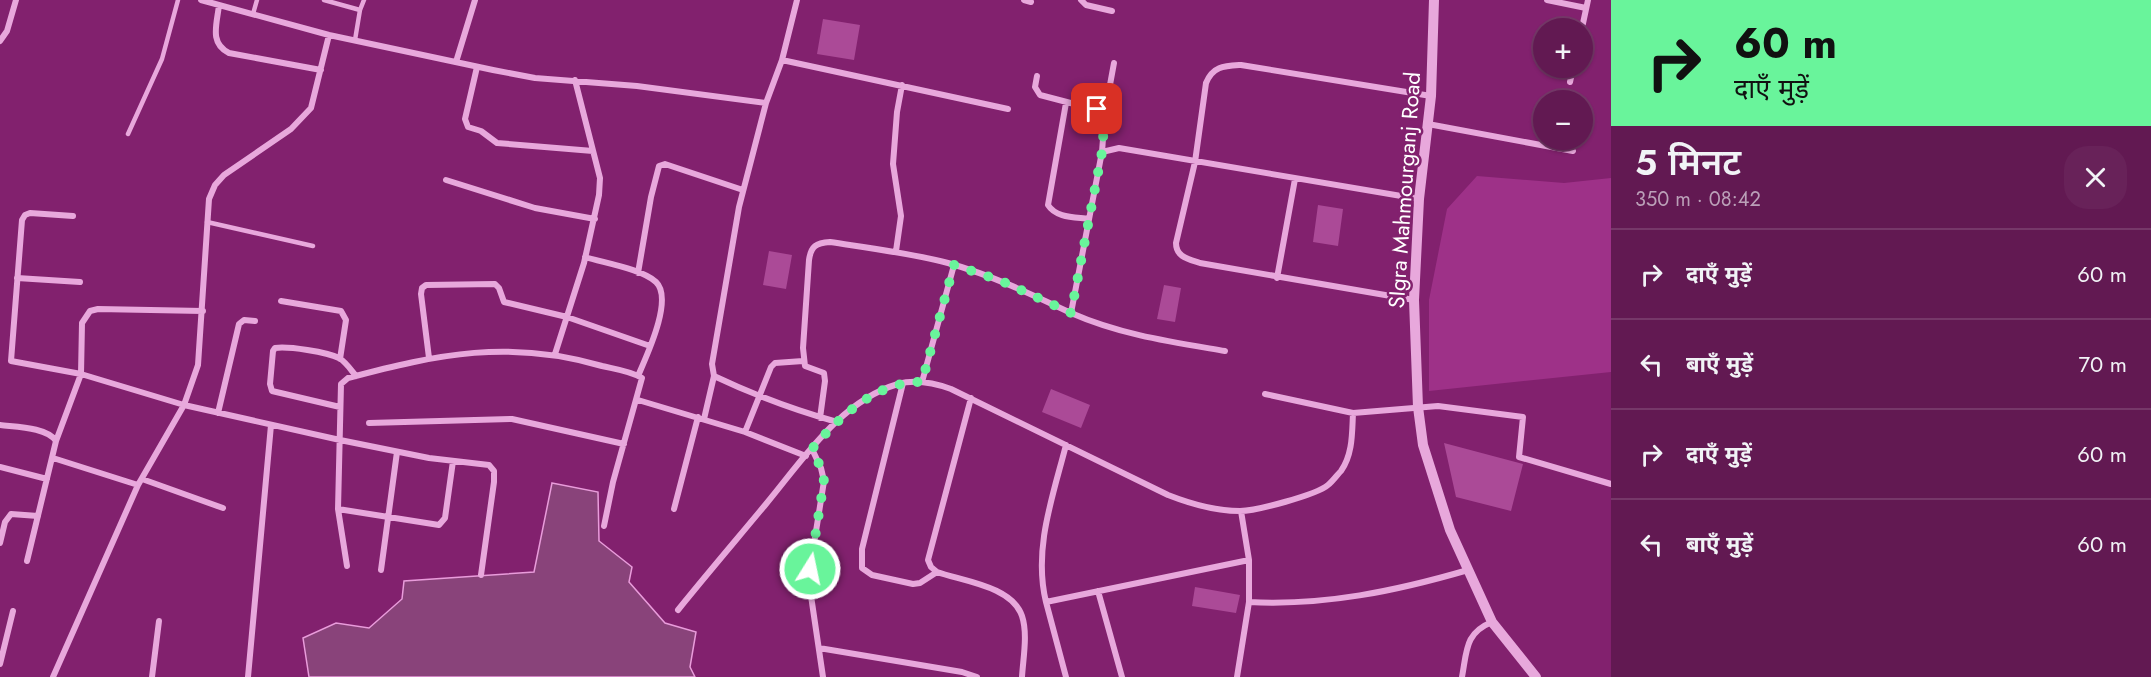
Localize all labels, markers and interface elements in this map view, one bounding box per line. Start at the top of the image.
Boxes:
text: 60 m [1734,13,1837,74]
map controls [1533,18,1593,150]
button: + [1533,18,1593,78]
icon: right [1635,24,1713,102]
text: दाएँ मुड़ें [1734,69,1809,108]
street label: SIgra Mahmourganj Road [1380,71,1428,309]
pin [1071,83,1122,134]
button: − [1533,90,1593,150]
icon: arrive [1080,92,1113,125]
text: 5 मिनट [1635,136,1741,188]
button: close [2064,146,2127,209]
text: 350 m · 08:42 [1635,185,1761,214]
icon: right [1635,258,1668,291]
text: दाएँ मुड़ें [1686,258,1752,290]
text: 60 m [2077,258,2127,290]
icon: left [1635,348,1668,381]
text: बाएँ मुड़ें [1686,348,1753,380]
text: 70 m [2078,348,2127,380]
icon: right [1635,438,1668,471]
text: दाएँ मुड़ें [1686,438,1752,470]
text: 60 m [2077,438,2127,470]
icon: left [1635,528,1668,561]
text: बाएँ मुड़ें [1686,528,1753,560]
text: 60 m [2077,528,2127,560]
position arrow [778,537,842,601]

